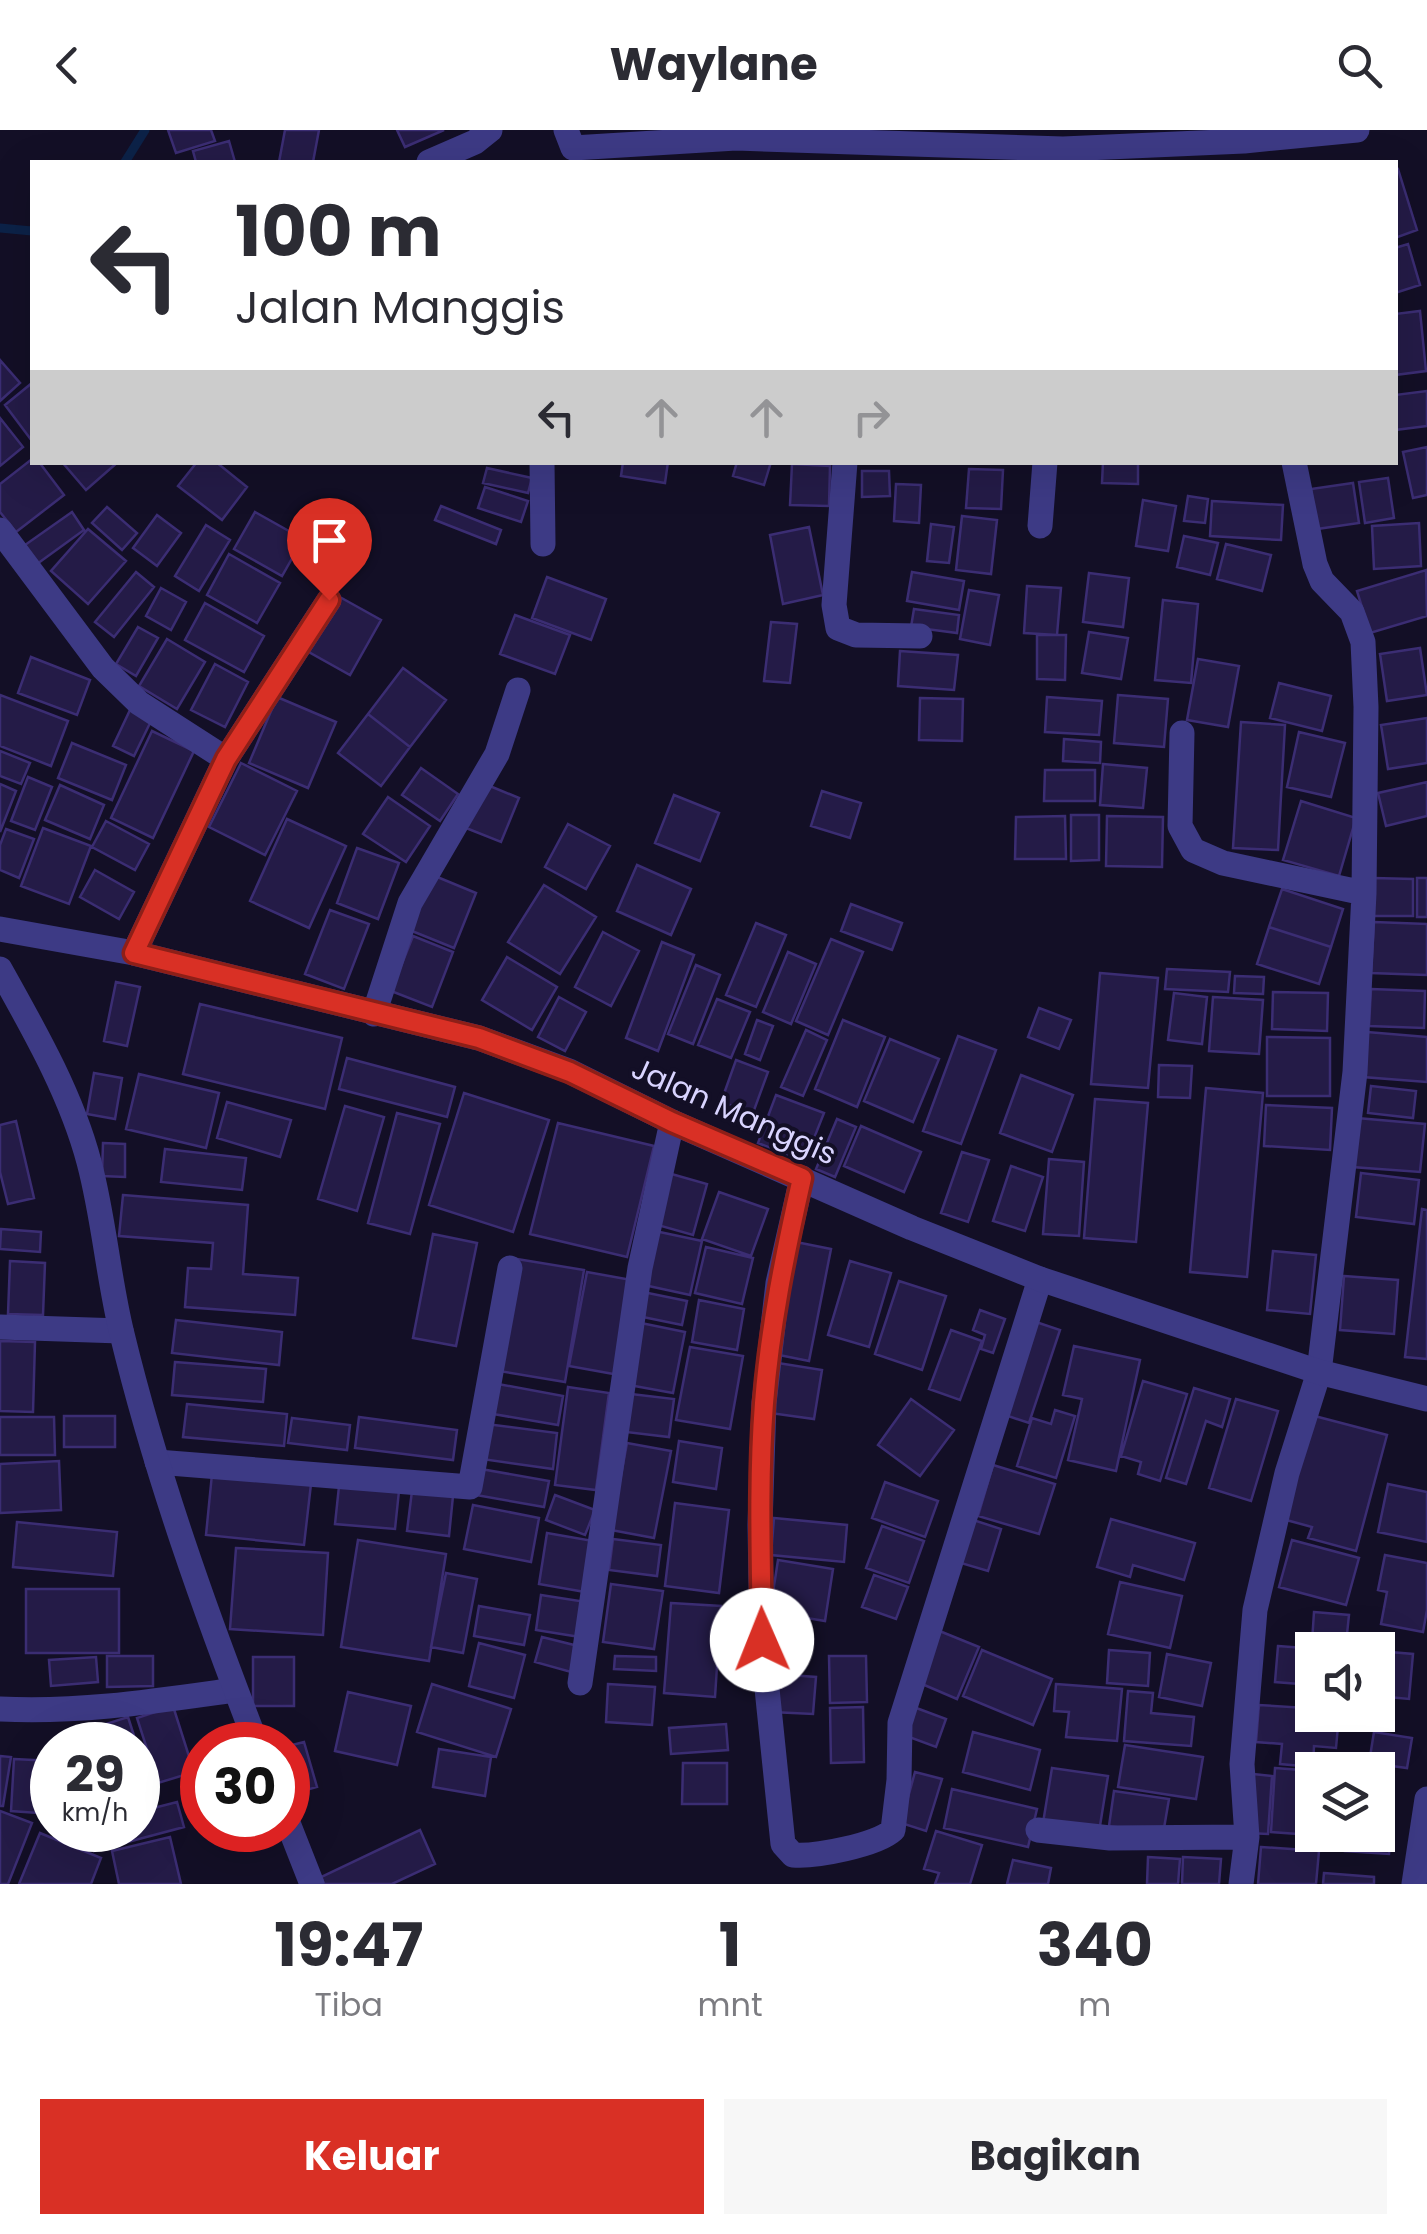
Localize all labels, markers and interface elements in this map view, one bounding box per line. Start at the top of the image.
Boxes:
text: Waylane [609,33,818,96]
icon: back [40,38,95,93]
icon: search [1332,38,1387,93]
text: 100 m [235,182,442,281]
icon: left [70,200,200,330]
text: Jalan Manggis [235,276,565,339]
icon: left [529,390,584,445]
icon: ahead [634,390,689,445]
icon: ahead [739,390,794,445]
icon: right [844,390,899,445]
pin [287,498,372,601]
icon: arrive [302,513,357,568]
street label: Jalan Manggis [625,1047,843,1175]
position arrow [710,1588,814,1692]
map controls [1295,1632,1395,1852]
button: sound [1295,1632,1395,1732]
speed limit sign: 30 [180,1722,310,1852]
text: 29 [65,1739,125,1810]
button: layers [1295,1752,1395,1852]
text: km/h [62,1795,128,1830]
text: 19:47 [274,1903,423,1987]
text: 1 [719,1903,741,1987]
text: 340 [1037,1903,1153,1987]
text: Tiba [315,1982,383,2027]
text: mnt [698,1982,763,2027]
text: m [1078,1982,1111,2027]
button: Keluar [40,2099,704,2214]
button: Bagikan [724,2099,1387,2214]

